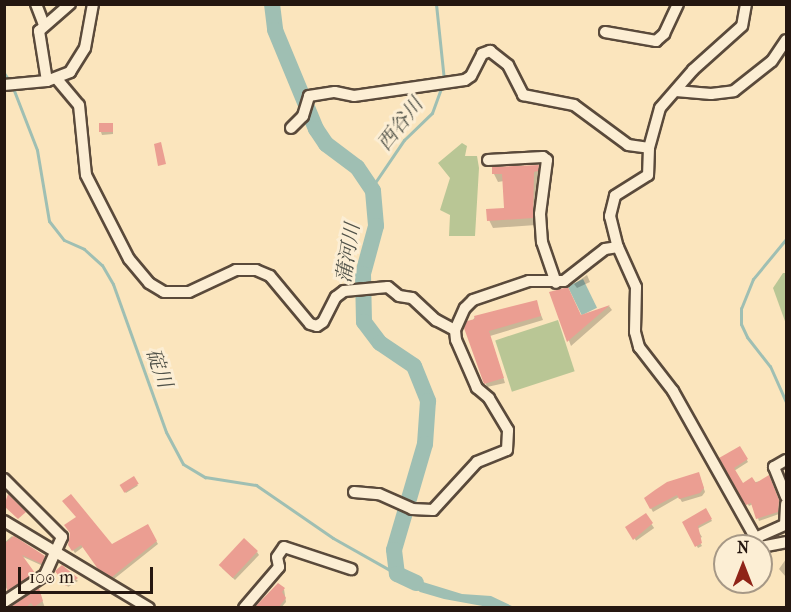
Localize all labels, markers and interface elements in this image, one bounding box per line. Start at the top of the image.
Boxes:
water label: 西谷川 [372,93,428,155]
water label: 蒲河川 [331,221,365,285]
water label: 碇川 [141,345,177,391]
north arrow [713,534,773,594]
text: N [737,538,749,557]
scale bar [21,555,156,593]
text: 100 m [29,567,74,588]

